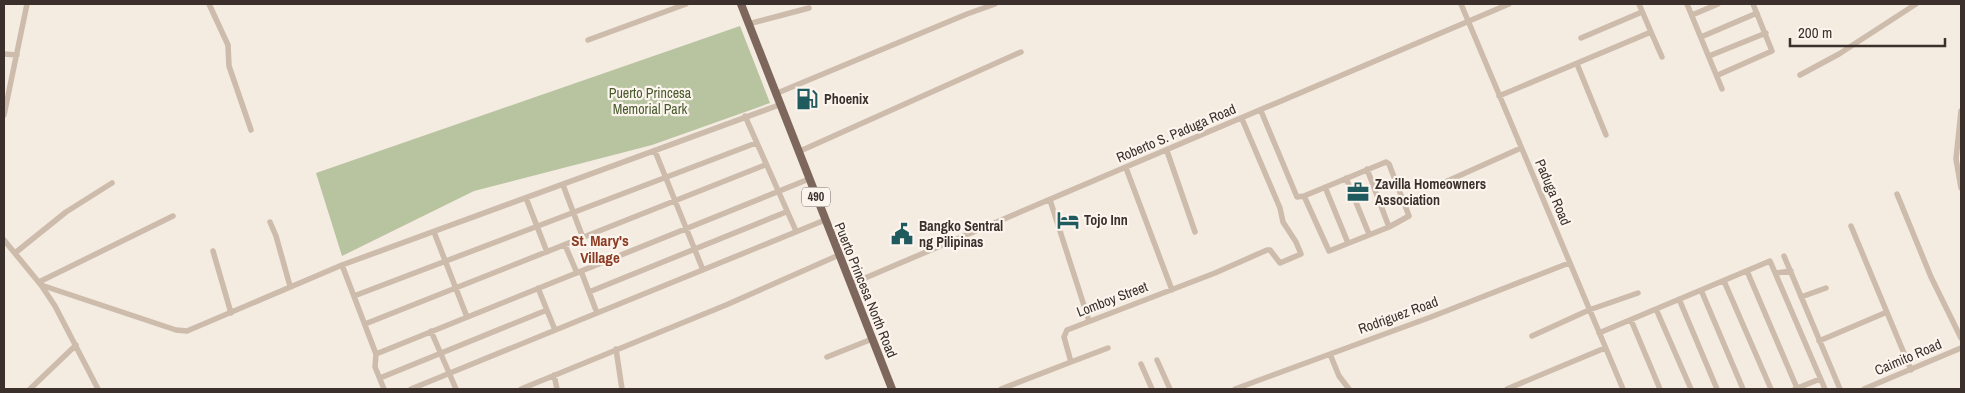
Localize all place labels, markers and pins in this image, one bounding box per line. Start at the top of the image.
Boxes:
fuel station icon: Phoenix [794,86,820,112]
place label: Phoenix [824,90,869,108]
place label: Zavilla Homeowners Association [1375,175,1486,209]
office icon: Zavilla Homeowners Association [1345,179,1371,205]
hotel icon: Tojo Inn [1055,207,1081,233]
place label: Tojo Inn [1084,211,1128,229]
place label: Bangko Sentral ng Pilipinas [919,217,1003,251]
public building icon: Bangko Sentral ng Pilipinas [889,221,915,247]

